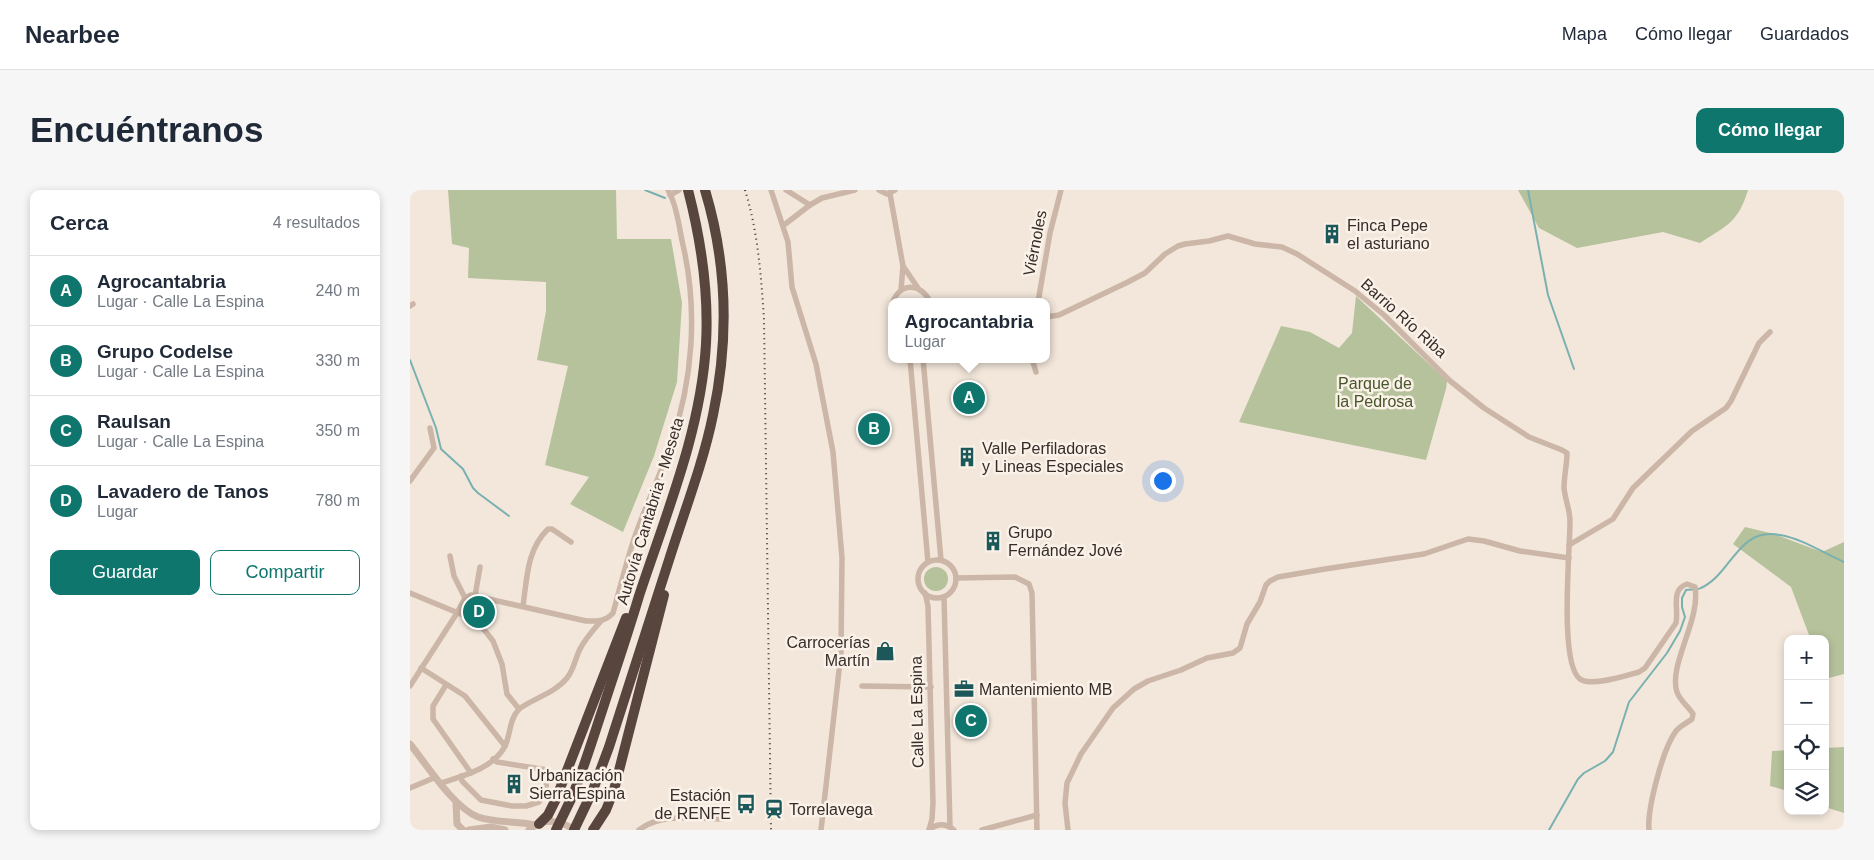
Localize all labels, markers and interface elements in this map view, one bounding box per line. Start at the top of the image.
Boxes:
text: Nearbee [25,21,120,48]
text: Mapa [1562,24,1607,44]
text: Cómo llegar [1635,24,1732,44]
text: Guardados [1760,24,1849,44]
button: Cómo llegar [1696,108,1844,153]
text: Encuéntranos [30,110,263,149]
street label: Viérnoles [1020,209,1050,277]
text: Cerca [50,211,108,234]
text: 4 resultados [273,214,360,231]
place label: Finca Pepe el asturiano [1347,217,1430,252]
building icon: Finca Pepe el asturiano [1321,223,1343,245]
text: Agrocantabria [97,271,226,292]
street label: Barrio Río Riba [1358,275,1450,361]
text: A [60,282,72,299]
text: 240 m [316,282,360,299]
text: Lugar · Calle La Espina [97,293,264,310]
popup [888,298,1050,363]
text: Agrocantabria [905,311,1033,332]
text: Lugar [905,333,946,350]
text: Grupo Codelse [97,341,233,362]
text: B [60,352,72,369]
text: 330 m [316,352,360,369]
text: Lugar · Calle La Espina [97,363,264,380]
park label: Parque de la Pedrosa [1337,375,1413,410]
pin: A [953,379,985,417]
pin: B [858,410,890,448]
text: Raulsan [97,411,171,432]
street label: Autovía Cantabria - Meseta [613,415,687,607]
text: C [60,422,72,439]
text: 350 m [316,422,360,439]
text: Lugar · Calle La Espina [97,433,264,450]
place label: Valle Perfiladoras y Lineas Especiales [982,440,1123,475]
building icon: Valle Perfiladoras y Lineas Especiales [956,446,978,468]
your location [1150,468,1176,494]
text: Lavadero de Tanos [97,481,269,502]
text: D [60,492,72,509]
text: 780 m [316,492,360,509]
text: Lugar [97,503,138,520]
place label: Grupo Fernández Jové [1008,524,1123,559]
building icon: Grupo Fernández Jové [982,530,1004,552]
button: Guardar [50,550,200,595]
button: Compartir [210,550,360,595]
pin: D [463,593,495,631]
place label: Carrocerías Martín [786,634,870,669]
map controls [1784,635,1829,815]
button: + [1784,635,1829,680]
shop icon: Carrocerías Martín [874,640,896,662]
street label: Calle La Espina [908,656,926,768]
office icon: Mantenimiento MB [953,678,975,700]
button: − [1784,680,1829,725]
place label: Mantenimiento MB [979,681,1112,698]
pin: C [955,702,987,740]
button: locate [1784,725,1829,770]
place label: Urbanización Sierra Espina [529,767,625,802]
button: layers [1784,770,1829,815]
building icon: Urbanización Sierra Espina [503,773,525,795]
place label: Estación de RENFE [655,787,731,822]
bus stop icon: Estación de RENFE [735,793,757,815]
station icon: Torrelavega [763,798,785,820]
place label: Torrelavega [789,801,873,818]

